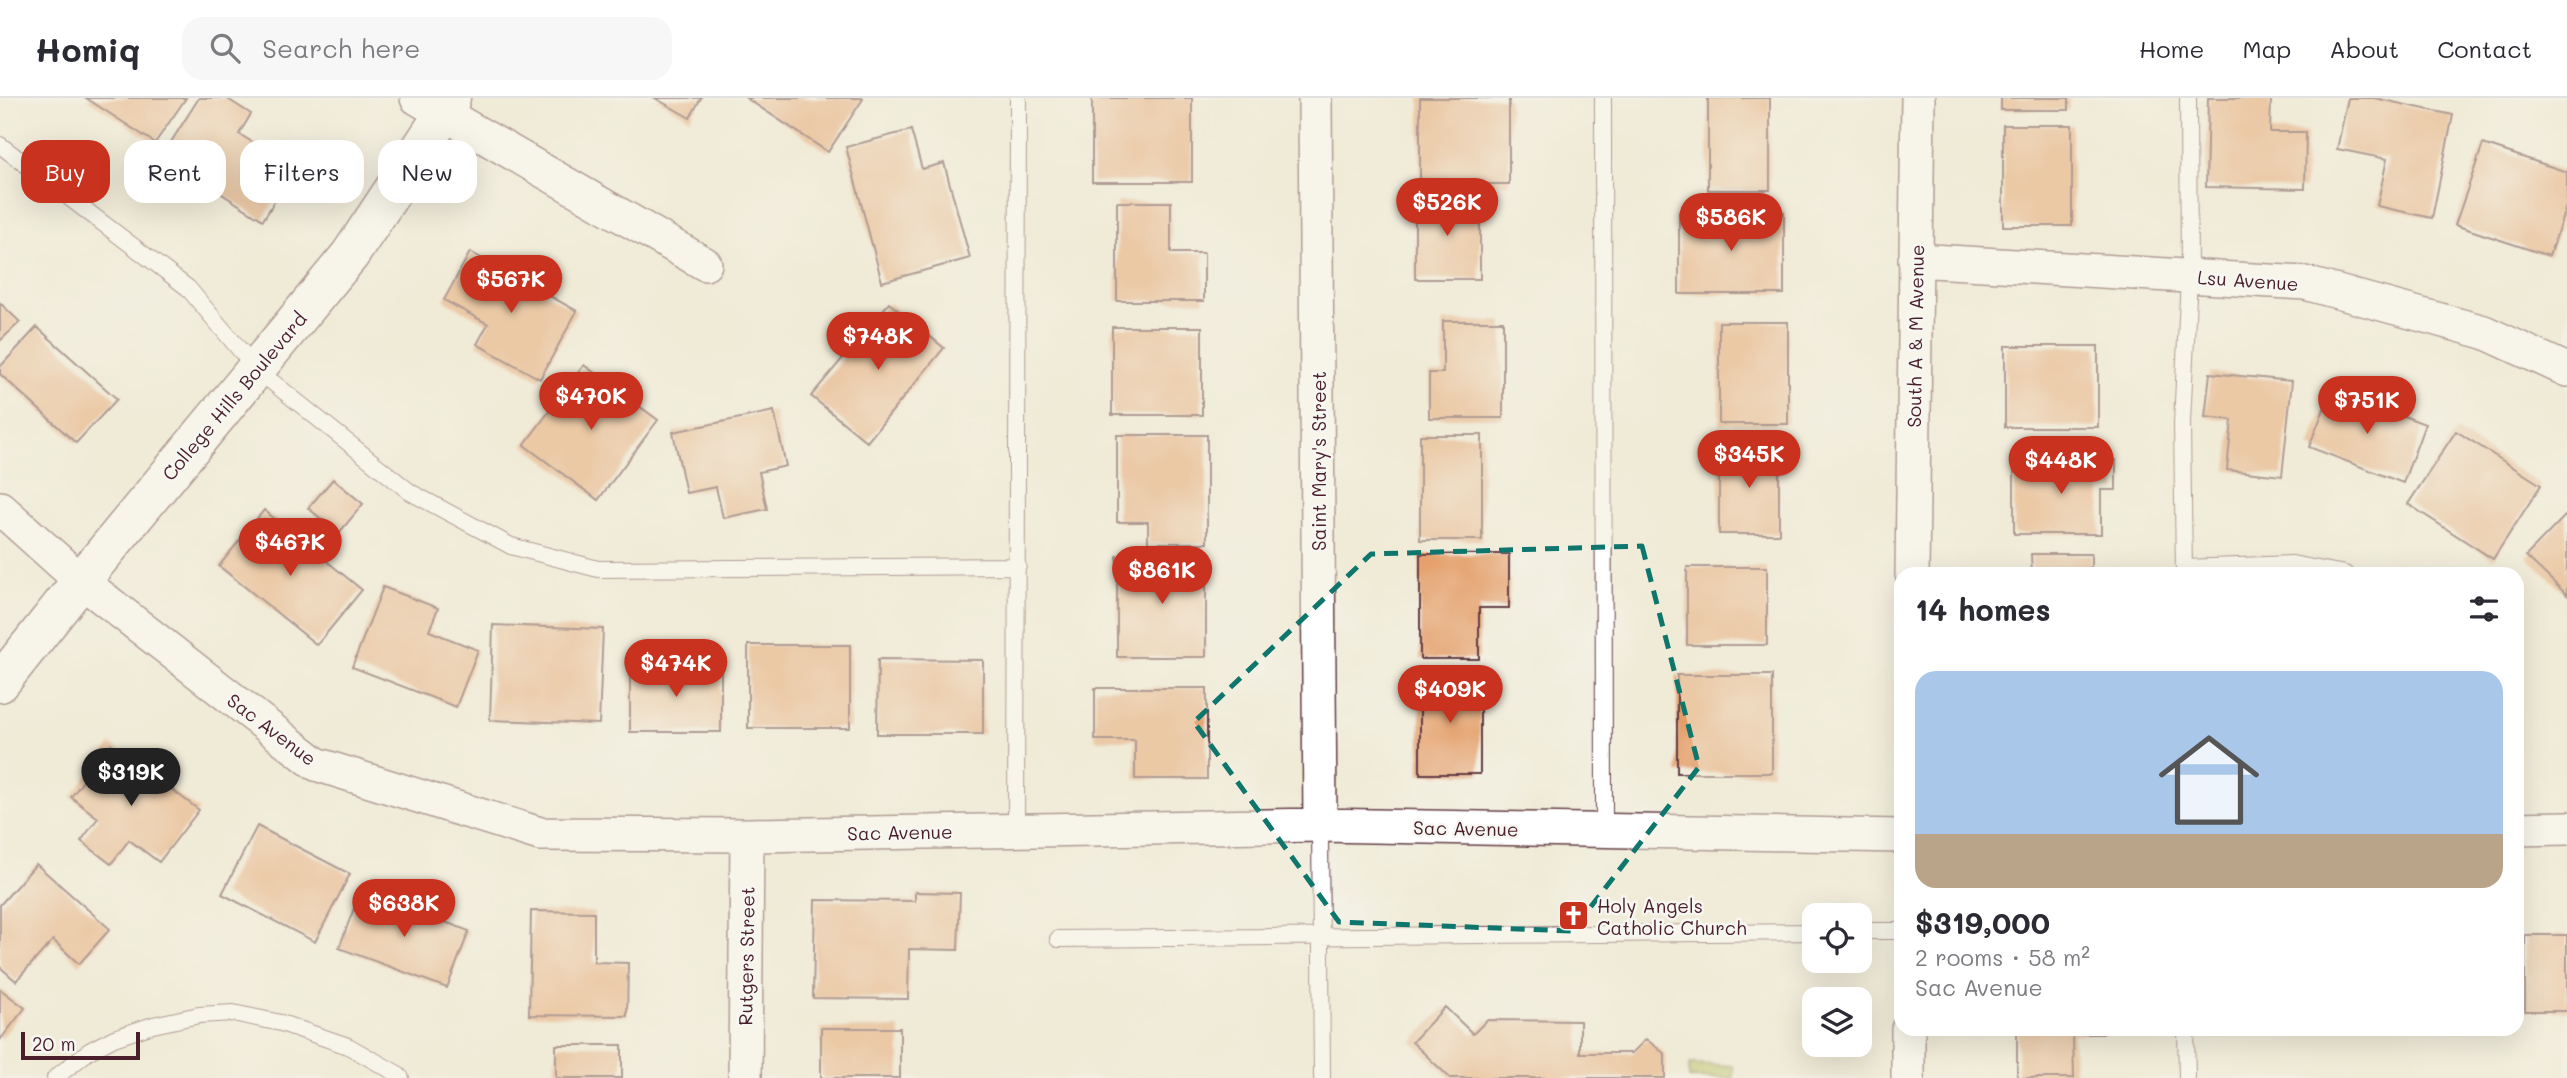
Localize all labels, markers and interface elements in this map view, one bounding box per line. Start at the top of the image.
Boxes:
search box [182,17,672,80]
text: Homiq [35,27,140,70]
icon: search [206,29,244,67]
text: Search here [262,31,420,65]
text: Home [2139,33,2204,64]
text: Map [2242,33,2291,64]
text: About [2329,33,2399,64]
text: Contact [2437,33,2532,64]
chip: Buy [21,140,110,203]
chip: Rent [124,140,226,203]
chip: Filters [240,140,364,203]
chip: New [378,140,477,203]
pin: $526K [1398,178,1496,238]
text: $526K [1412,186,1482,216]
pin: $586K [1682,194,1780,253]
text: $586K [1696,201,1766,231]
street label: South A & M Avenue [1901,244,1929,428]
pin: $567K [462,256,560,315]
text: $567K [476,263,546,293]
street label: Lsu Avenue [2197,264,2299,296]
street label: College Hills Boulevard [156,307,312,485]
pin: $748K [829,313,927,372]
text: $748K [842,320,914,350]
street label: Saint Mary's Street [1306,371,1331,551]
pin: $470K [542,372,640,432]
pin: $751K [2318,376,2416,436]
text: $470K [555,380,627,410]
text: $751K [2334,384,2400,414]
pin: $345K [1700,430,1798,490]
pin: $448K [2012,436,2110,496]
text: $345K [1713,438,1785,468]
text: $448K [2025,444,2097,474]
pin: $467K [241,518,339,578]
text: $467K [255,526,325,556]
pin: $861K [1113,546,1211,606]
text: $861K [1128,554,1196,584]
text: 14 homes [1915,589,2051,629]
icon: filters [2465,590,2503,628]
pin: $474K [627,640,725,699]
text: $474K [640,647,712,677]
pin: $409K [1401,666,1499,725]
text: $409K [1414,673,1486,703]
street label: Sac Avenue [222,687,322,771]
icon: home [2146,717,2272,843]
pin: $319K [82,748,180,808]
text: $319K [97,756,165,786]
street label: Sac Avenue [1413,815,1519,841]
street label: Sac Avenue [847,819,953,845]
pin: $638K [355,880,453,939]
street label: Rutgers Street [732,886,760,1026]
text: $638K [368,887,440,917]
place label: Holy Angels Catholic Church [1597,893,1747,940]
church icon: Holy Angels Catholic Church [1557,899,1591,933]
text: $319,000 [1915,902,2050,942]
map controls [1802,903,1872,1057]
button: locate [1802,903,1872,973]
text: 2 rooms · 58 m² [1915,942,2090,972]
text: Sac Avenue [1915,972,2043,1002]
button: layers [1802,987,1872,1057]
scale bar [21,1029,140,1061]
text: 20 m [32,1031,76,1056]

